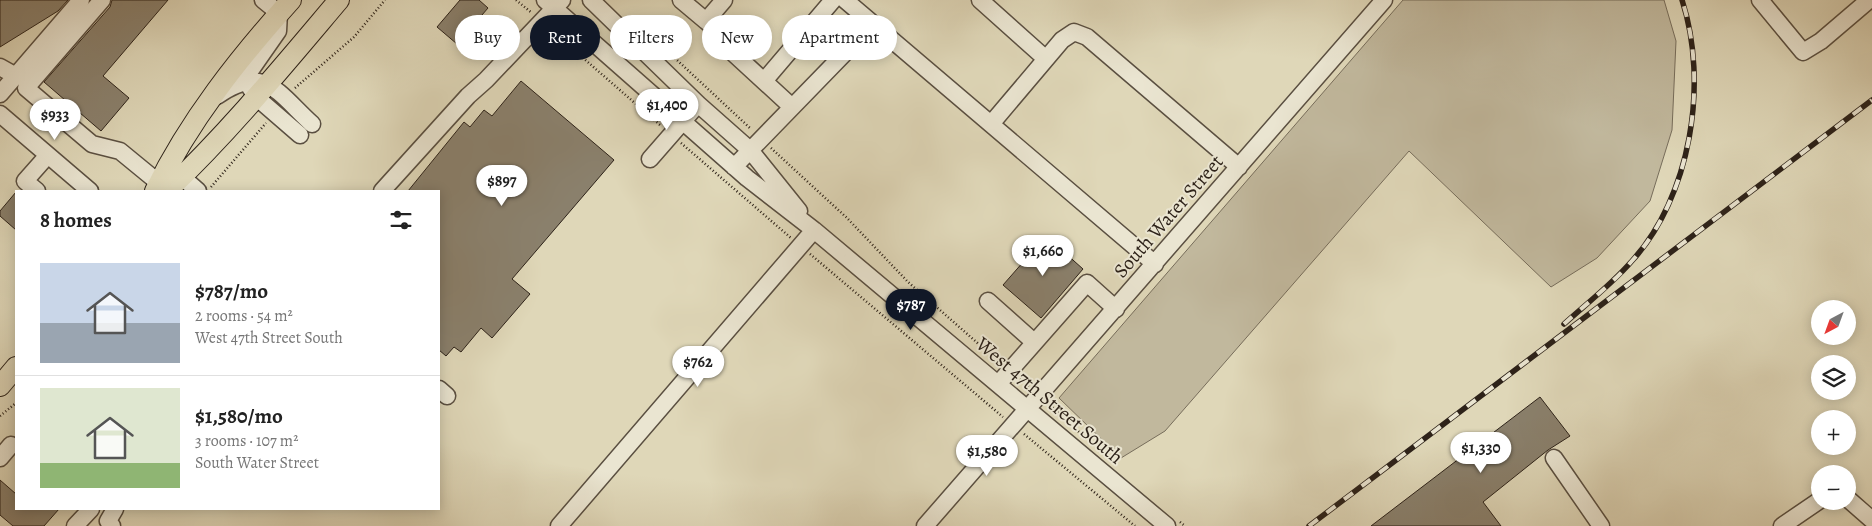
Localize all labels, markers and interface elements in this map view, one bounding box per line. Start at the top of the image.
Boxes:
chip: Buy [455,15,520,60]
chip: Rent [530,15,600,60]
chip: Filters [610,15,692,60]
chip: New [702,15,772,60]
chip: Apartment [782,15,897,60]
pin: $1,400 [626,88,708,131]
text: $1,400 [646,94,688,116]
pin: $933 [25,98,85,141]
text: $933 [41,104,69,126]
street label: South Water Street [1107,149,1230,284]
pin: $897 [472,164,532,207]
text: $897 [487,170,517,192]
text: 8 homes [40,206,112,234]
icon: filters [387,206,415,234]
pin: $1,660 [1002,234,1084,277]
text: $1,660 [1023,240,1063,262]
text: $787/mo [195,277,268,305]
icon: home [80,283,140,343]
pin: $787 [881,288,941,331]
text: $787 [897,294,925,316]
north arrow [1811,300,1856,345]
map controls [1811,300,1856,510]
text: 2 rooms · 54 m² [195,305,293,327]
text: West 47th Street South [195,327,343,349]
street label: West 47th Street South [969,330,1129,470]
pin: $762 [668,346,728,388]
text: $762 [683,351,713,373]
button: layers [1811,355,1856,400]
text: $1,580/mo [195,402,283,430]
icon: home [80,408,140,468]
button: + [1811,410,1856,455]
text: 3 rooms · 107 m² [195,430,298,452]
pin: $1,330 [1440,432,1522,474]
pin: $1,580 [946,434,1028,477]
text: $1,330 [1461,437,1501,459]
text: $1,580 [967,440,1007,462]
text: South Water Street [195,452,319,474]
button: − [1811,465,1856,510]

